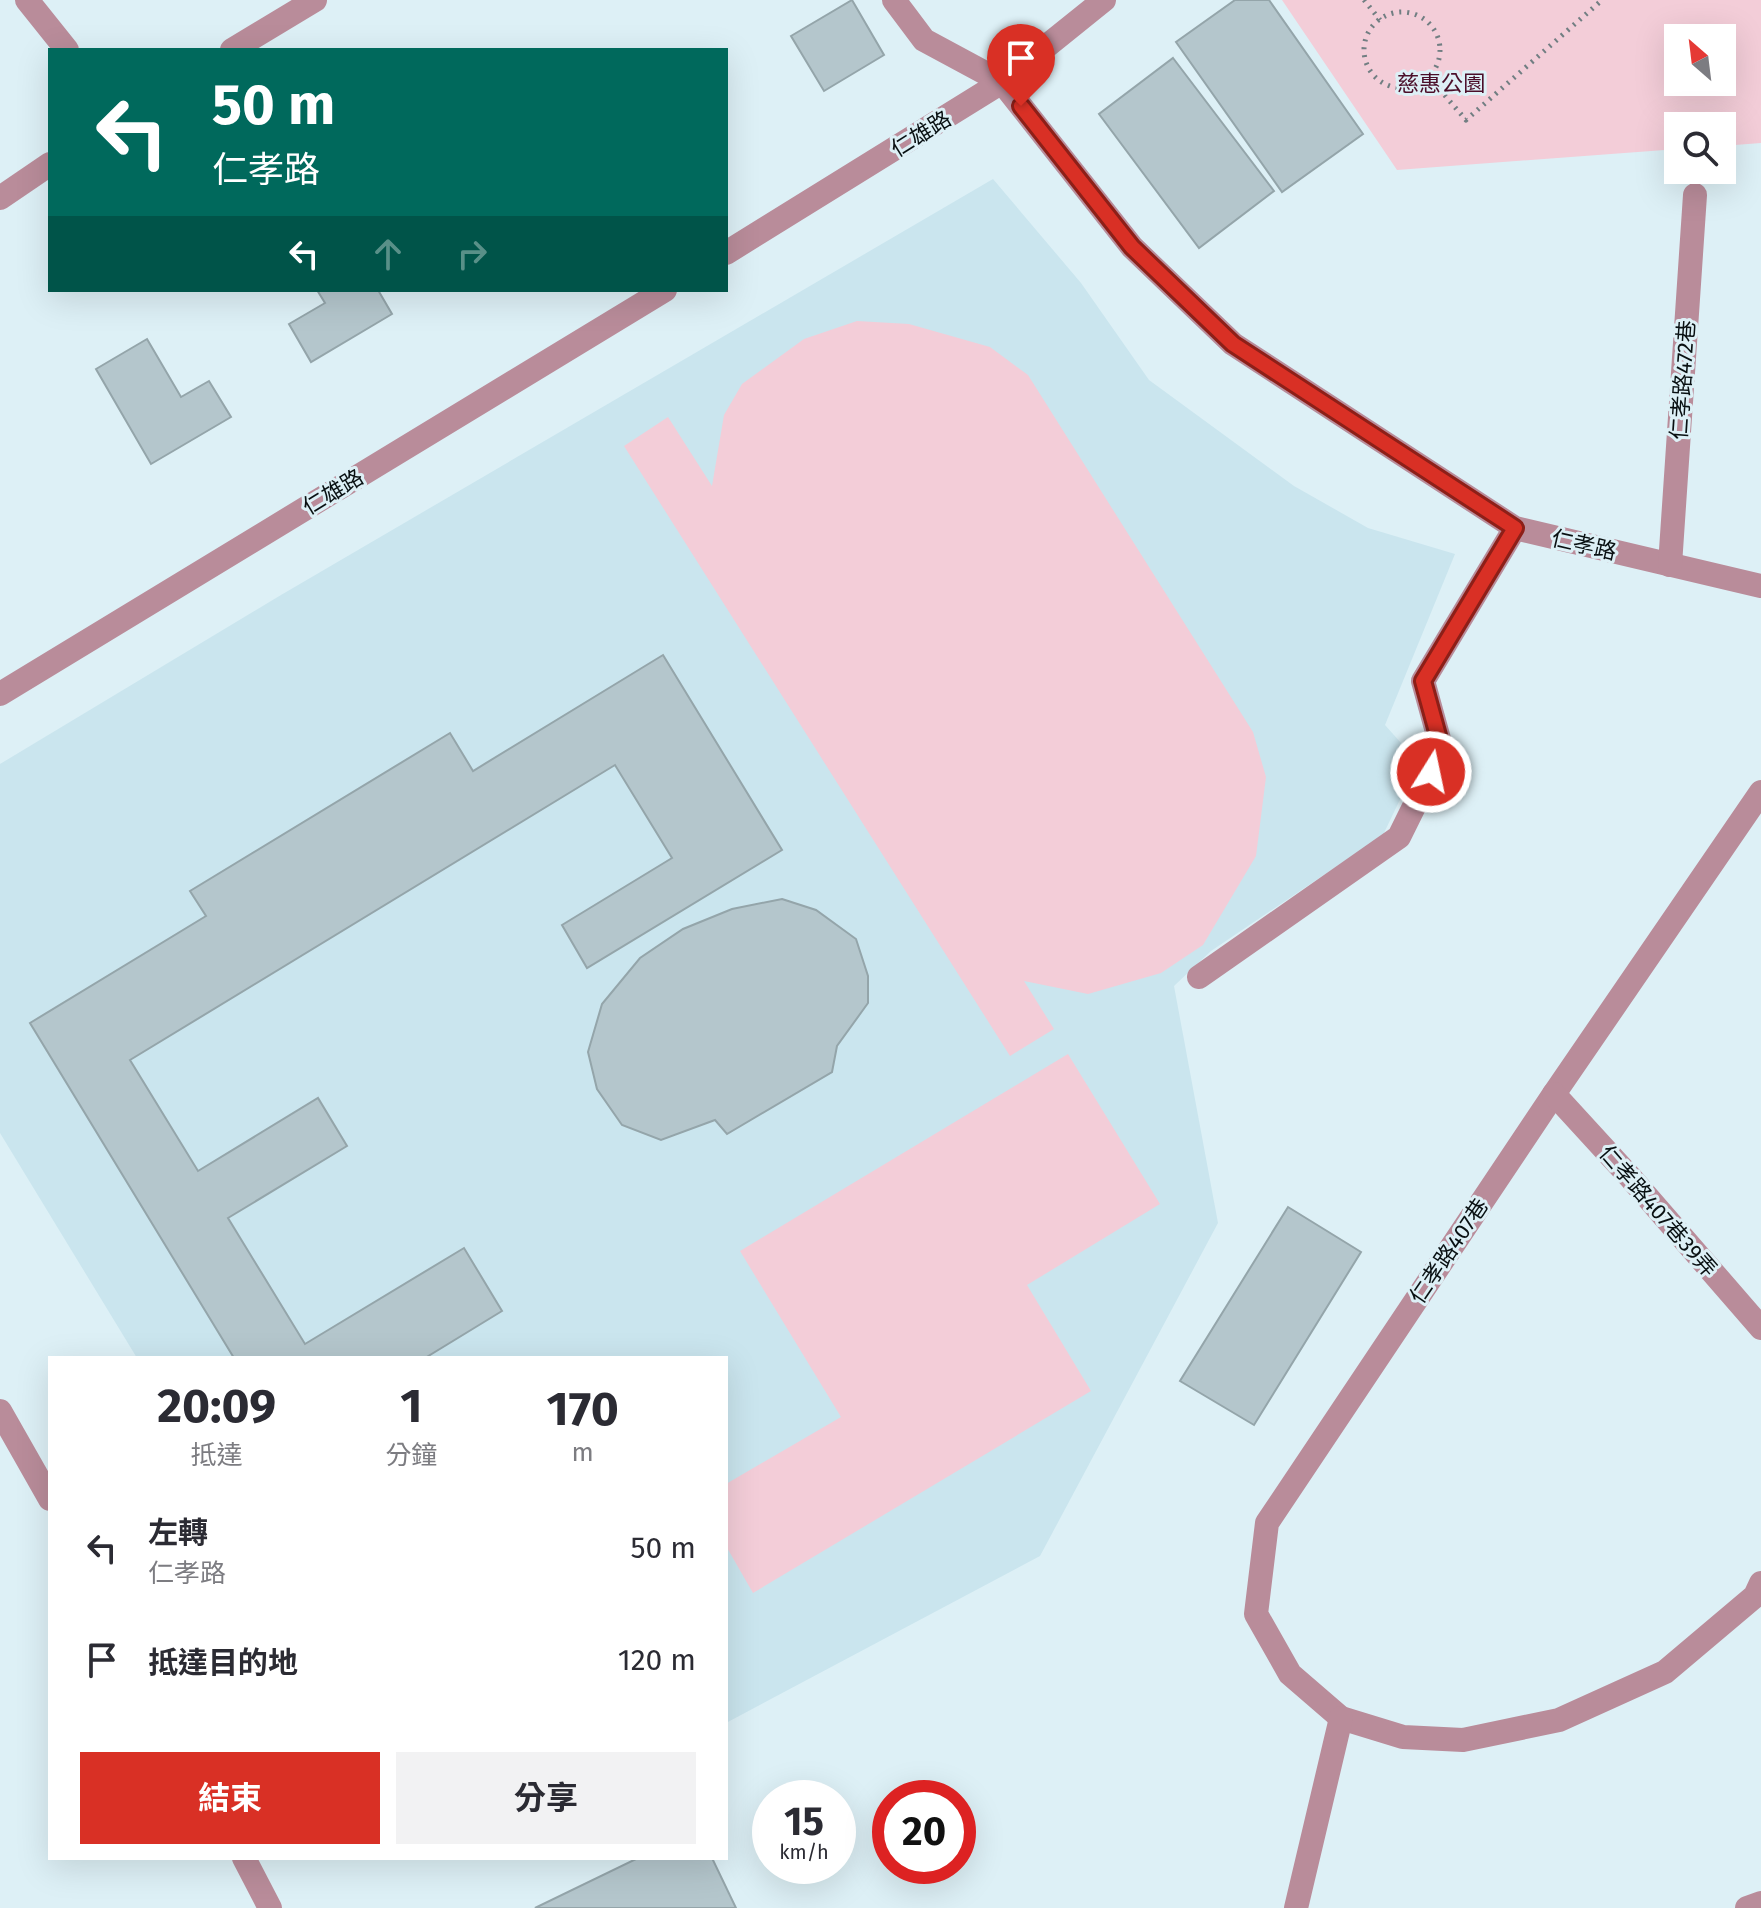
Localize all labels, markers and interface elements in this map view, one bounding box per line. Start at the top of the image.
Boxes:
pin [987,24,1055,106]
north arrow [1664,24,1736,96]
map controls [1664,24,1736,184]
icon: arrive [999,36,1043,80]
park label: 慈惠公園 [1397,70,1485,97]
text: 50 m [212,72,335,139]
icon: left [80,80,184,184]
street label: 仁雄路 [886,105,956,163]
button: search [1664,112,1736,184]
text: 仁孝路 [212,148,320,192]
icon: left [282,232,326,276]
icon: ahead [366,232,410,276]
icon: right [450,232,494,276]
street label: 仁孝路472巷 [1665,319,1701,441]
street label: 仁雄路 [298,463,368,521]
street label: 仁孝路 [1549,524,1619,566]
position arrow [1389,730,1473,814]
street label: 仁孝路407巷39弄 [1593,1140,1723,1282]
street label: 仁孝路407巷 [1404,1193,1494,1309]
text: 20:09 [157,1377,276,1435]
text: 1 [400,1377,422,1435]
text: 170 [546,1380,619,1438]
text: m [571,1437,594,1468]
text: 抵達 [191,1440,243,1471]
text: 分鐘 [385,1440,437,1471]
text: 左轉 [148,1515,208,1551]
icon: left [80,1526,124,1570]
text: 50 m [631,1530,696,1566]
text: 仁孝路 [148,1558,226,1589]
icon: arrive [80,1638,124,1682]
text: 120 m [618,1642,696,1678]
text: 抵達目的地 [148,1645,298,1681]
button: 結束 [80,1752,380,1844]
button: 分享 [396,1752,696,1844]
speed limit sign: 20 [872,1780,976,1884]
text: 15 [784,1798,824,1846]
text: km/h [779,1840,829,1864]

